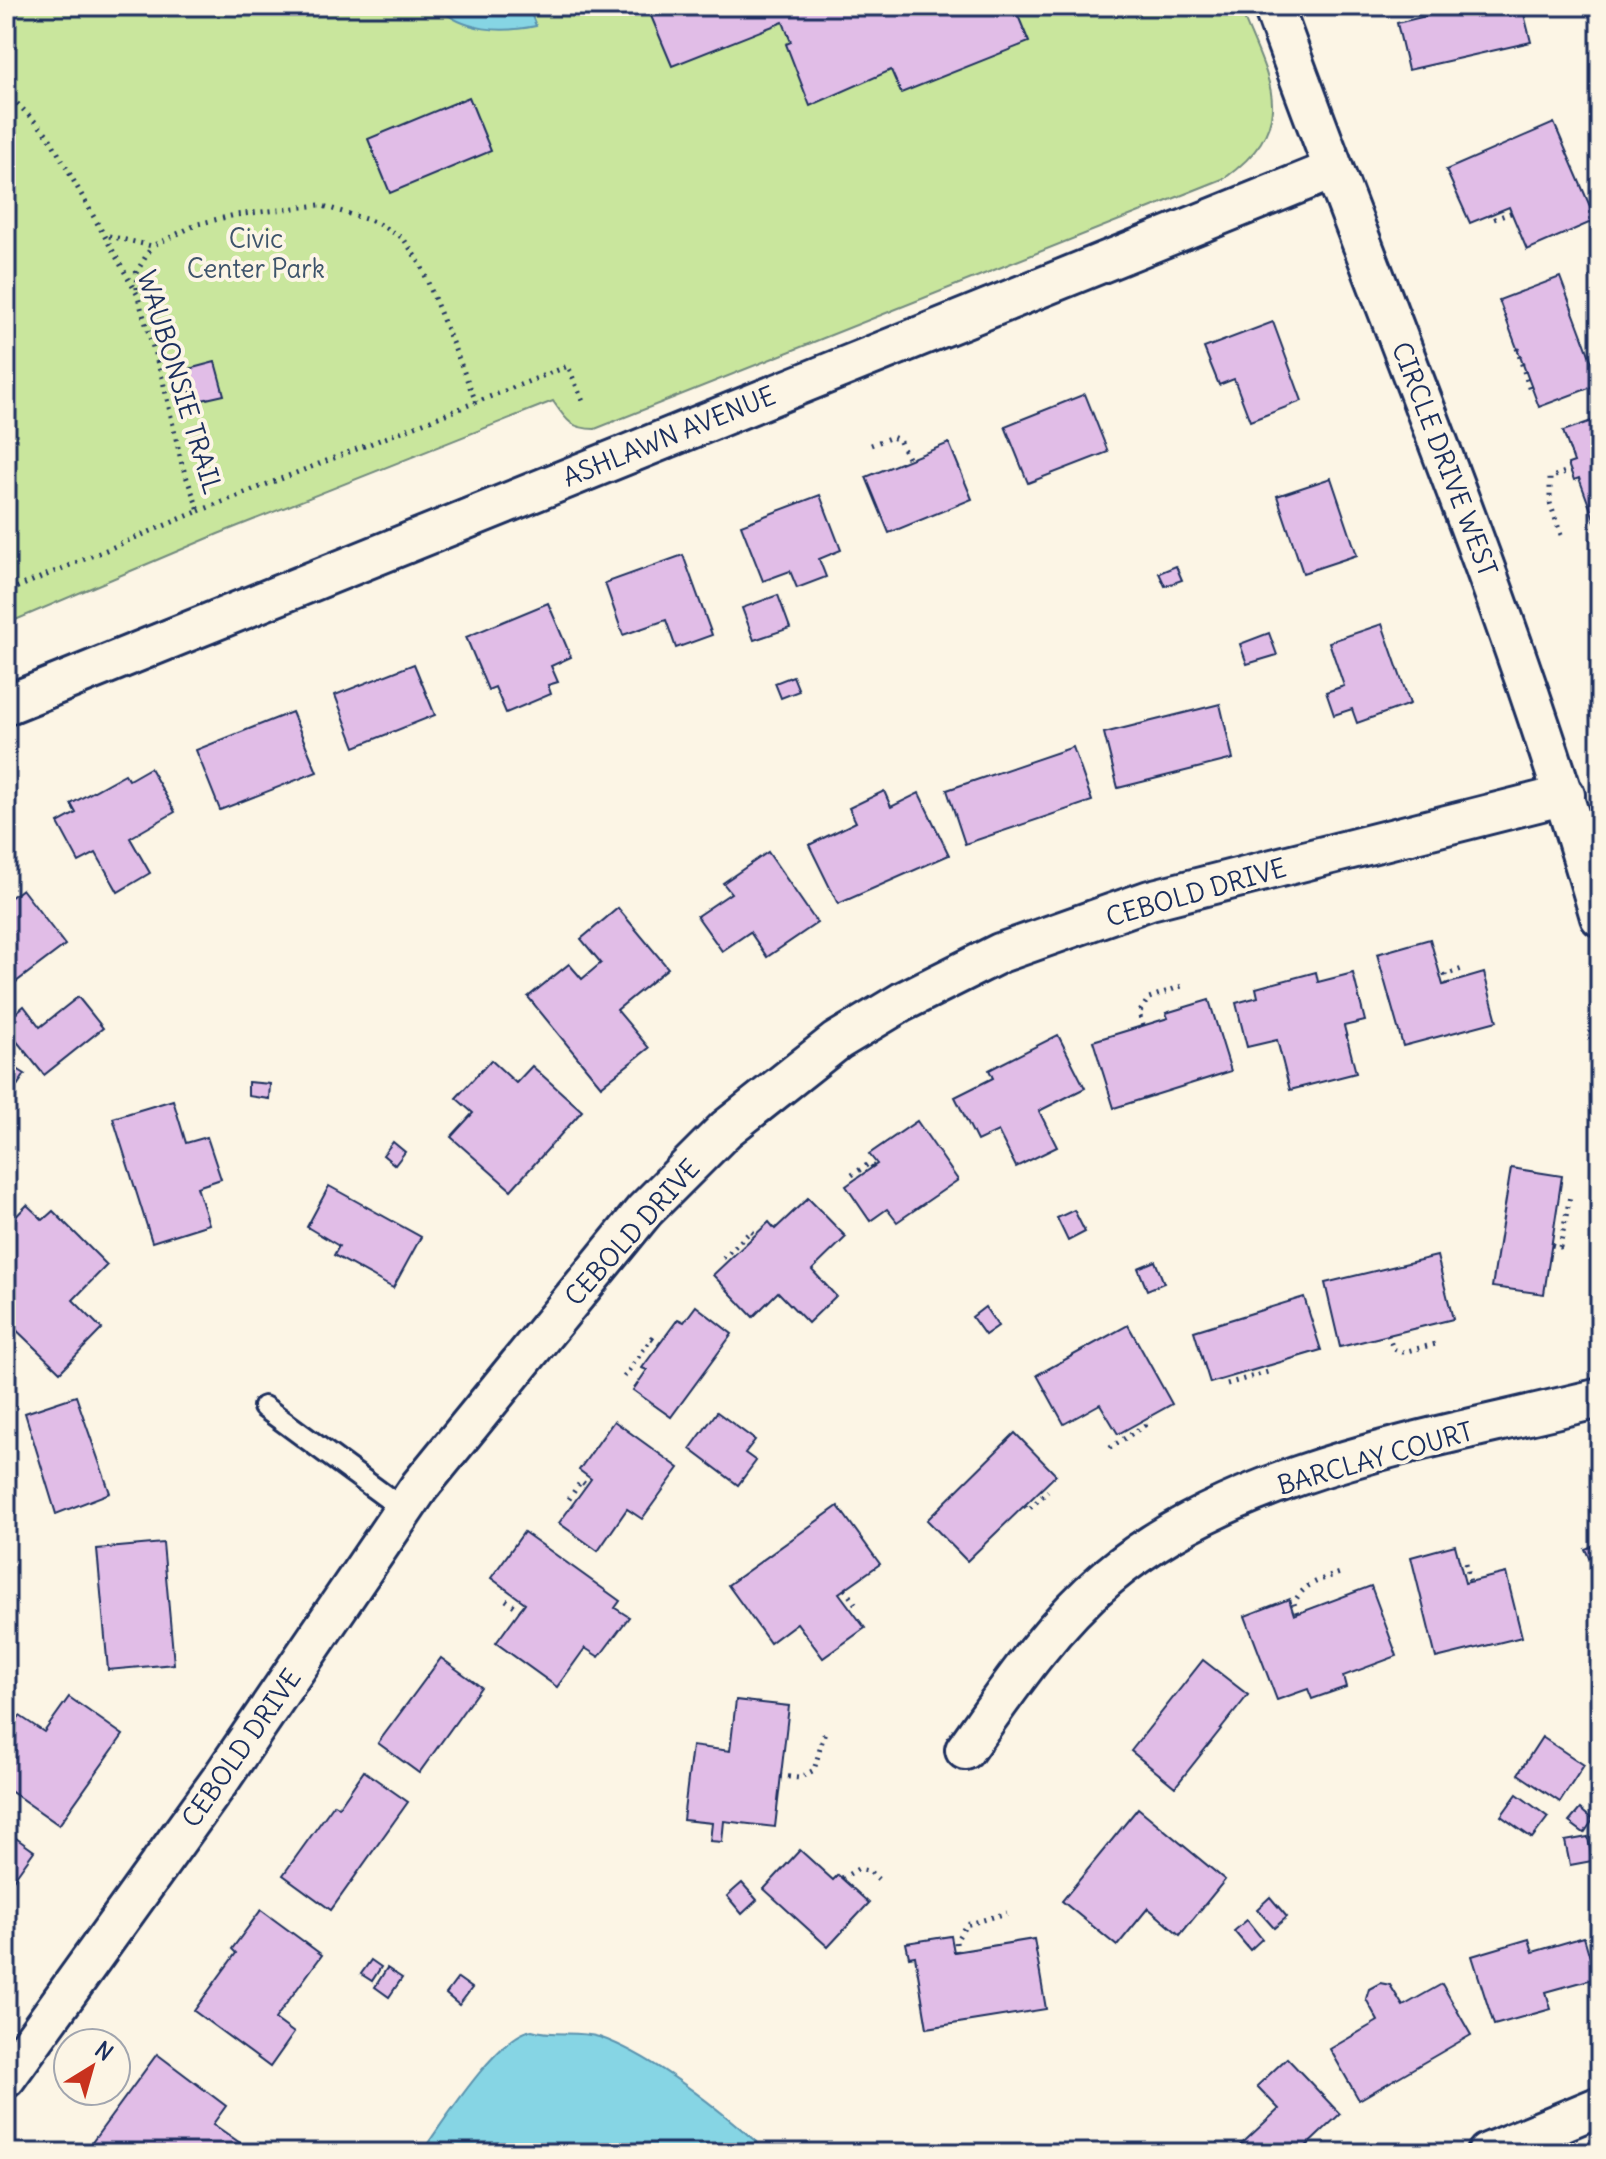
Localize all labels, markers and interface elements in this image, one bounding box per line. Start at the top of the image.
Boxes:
park label: Civic Center Park [187,222,325,285]
street label: WAUBONSIE TRAIL [130,266,230,498]
street label: CIRCLE DRIVE WEST [1385,337,1505,581]
street label: ASHLAWN AVENUE [558,378,780,494]
street label: CEBOLD DRIVE [1102,851,1290,933]
street label: CEBOLD DRIVE [558,1152,706,1312]
street label: BARCLAY COURT [1274,1414,1476,1502]
street label: CEBOLD DRIVE [174,1662,308,1834]
north arrow [52,2027,132,2107]
text: N [90,2035,119,2067]

